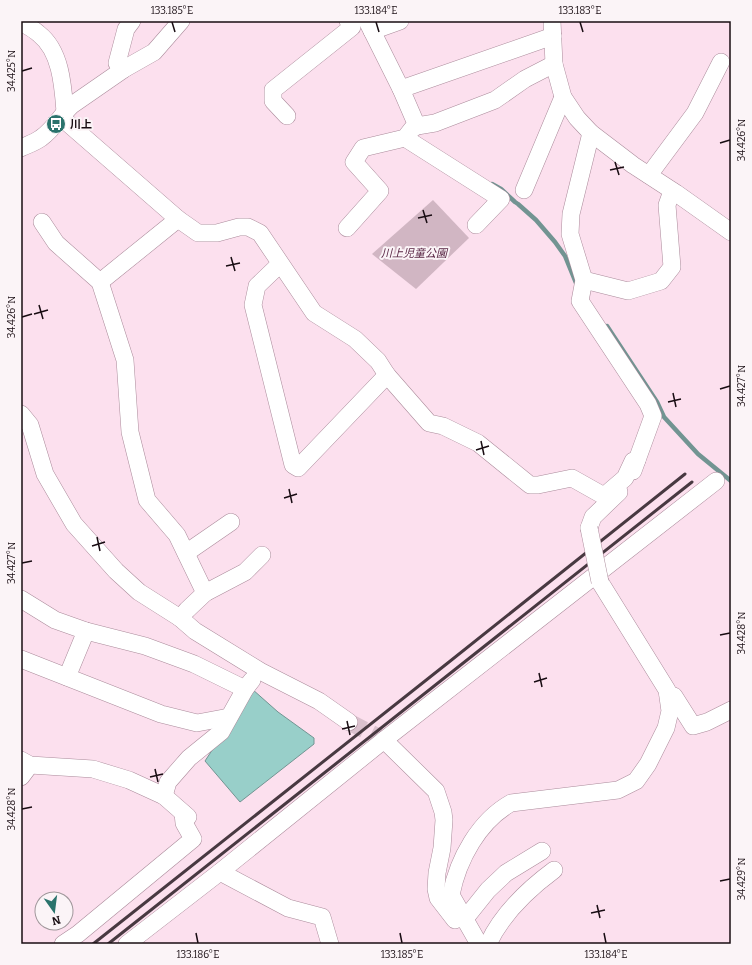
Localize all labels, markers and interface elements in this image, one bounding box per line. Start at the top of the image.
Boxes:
text: 133.185°E [151,5,193,17]
text: 133.184°E [355,5,397,17]
text: 133.183°E [559,5,601,17]
text: 34.425°N [6,50,18,92]
bus stop icon: 川上 [45,113,67,135]
place label: 川上 [70,118,92,131]
text: 34.426°N [736,119,748,161]
park label: 川上児童公園 [381,247,449,260]
text: 34.426°N [6,296,18,338]
text: 34.427°N [736,365,748,407]
text: 34.427°N [6,542,18,584]
text: 34.428°N [736,611,748,655]
text: 34.428°N [6,787,18,831]
text: 34.429°N [736,858,748,900]
north arrow [34,891,74,931]
text: N [50,913,62,928]
text: 133.186°E [177,949,219,961]
text: 133.185°E [381,949,423,961]
text: 133.184°E [585,949,627,961]

